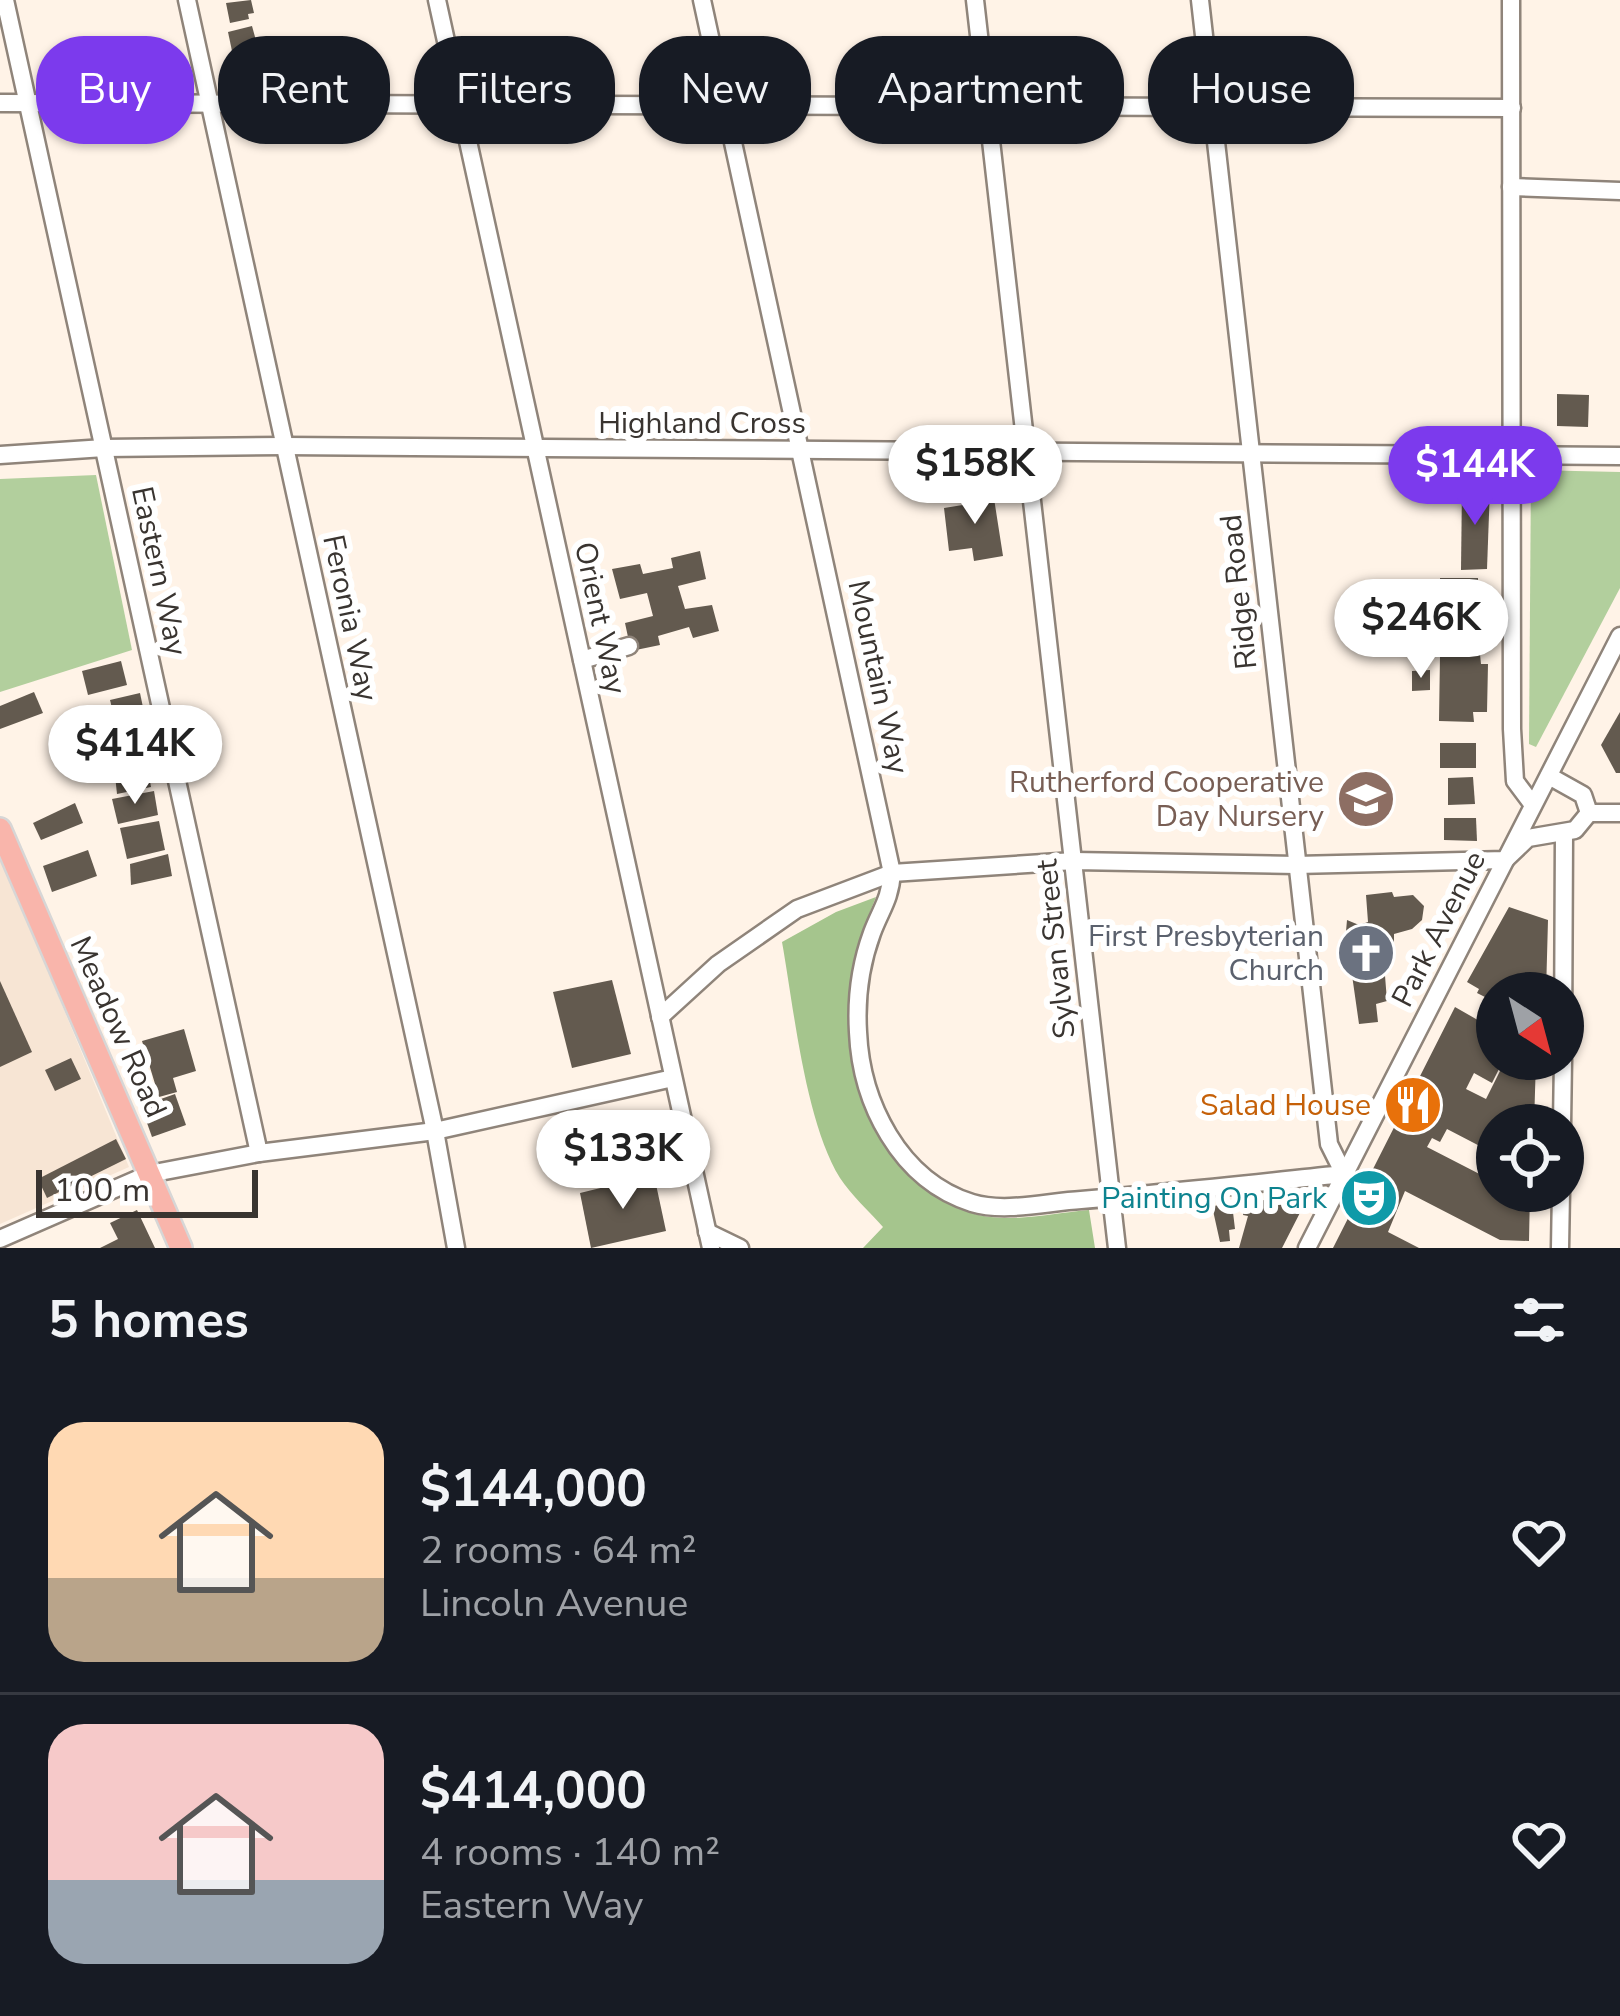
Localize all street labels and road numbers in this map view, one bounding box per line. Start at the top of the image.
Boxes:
street label: Highland Cross [598,403,806,444]
street label: Eastern Way [121,483,197,660]
street label: Ridge Road [1210,512,1268,672]
street label: Feronia Way [312,531,388,706]
street label: Orient Way [564,538,636,698]
street label: Mountain Way [837,576,919,778]
street label: Park Avenue [1382,844,1496,1014]
street label: Sylvan Street [1026,857,1086,1041]
street label: Meadow Road [60,930,176,1124]

